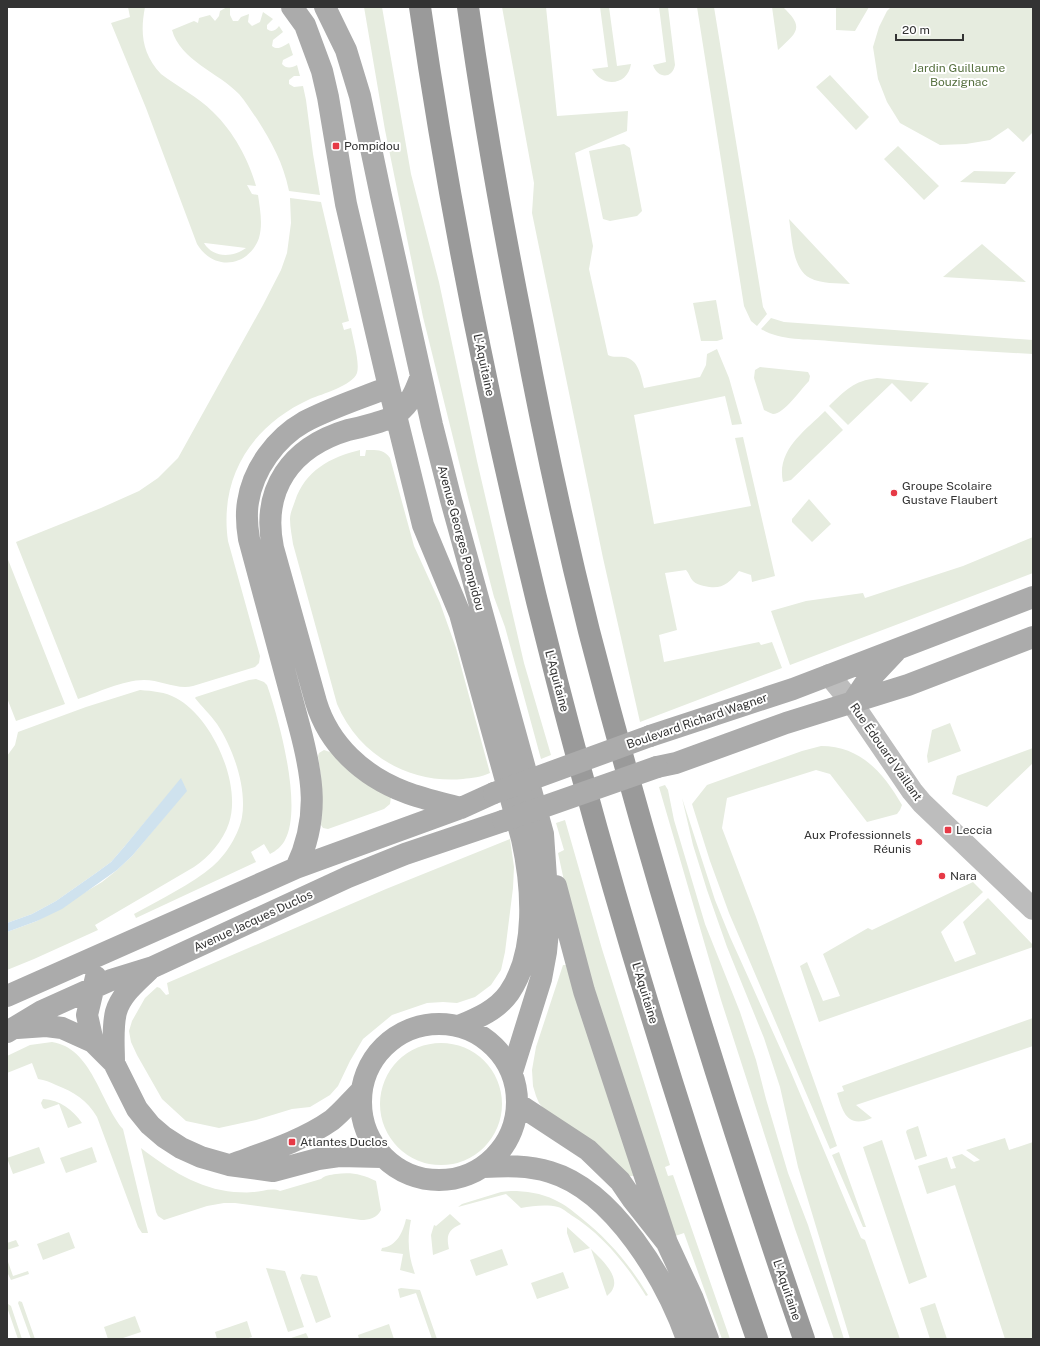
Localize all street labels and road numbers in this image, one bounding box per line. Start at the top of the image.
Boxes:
street label: L'Aquitaine [471,333,497,398]
street label: Avenue Georges Pompidou [435,464,487,612]
street label: L'Aquitaine [542,649,572,714]
street label: Boulevard Richard Wagner [625,690,770,752]
street label: Rue Édouard Vaillant [847,700,925,804]
street label: Avenue Jacques Duclos [191,887,315,955]
street label: L'Aquitaine [629,961,661,1026]
street label: L'Aquitaine [770,1258,804,1322]

